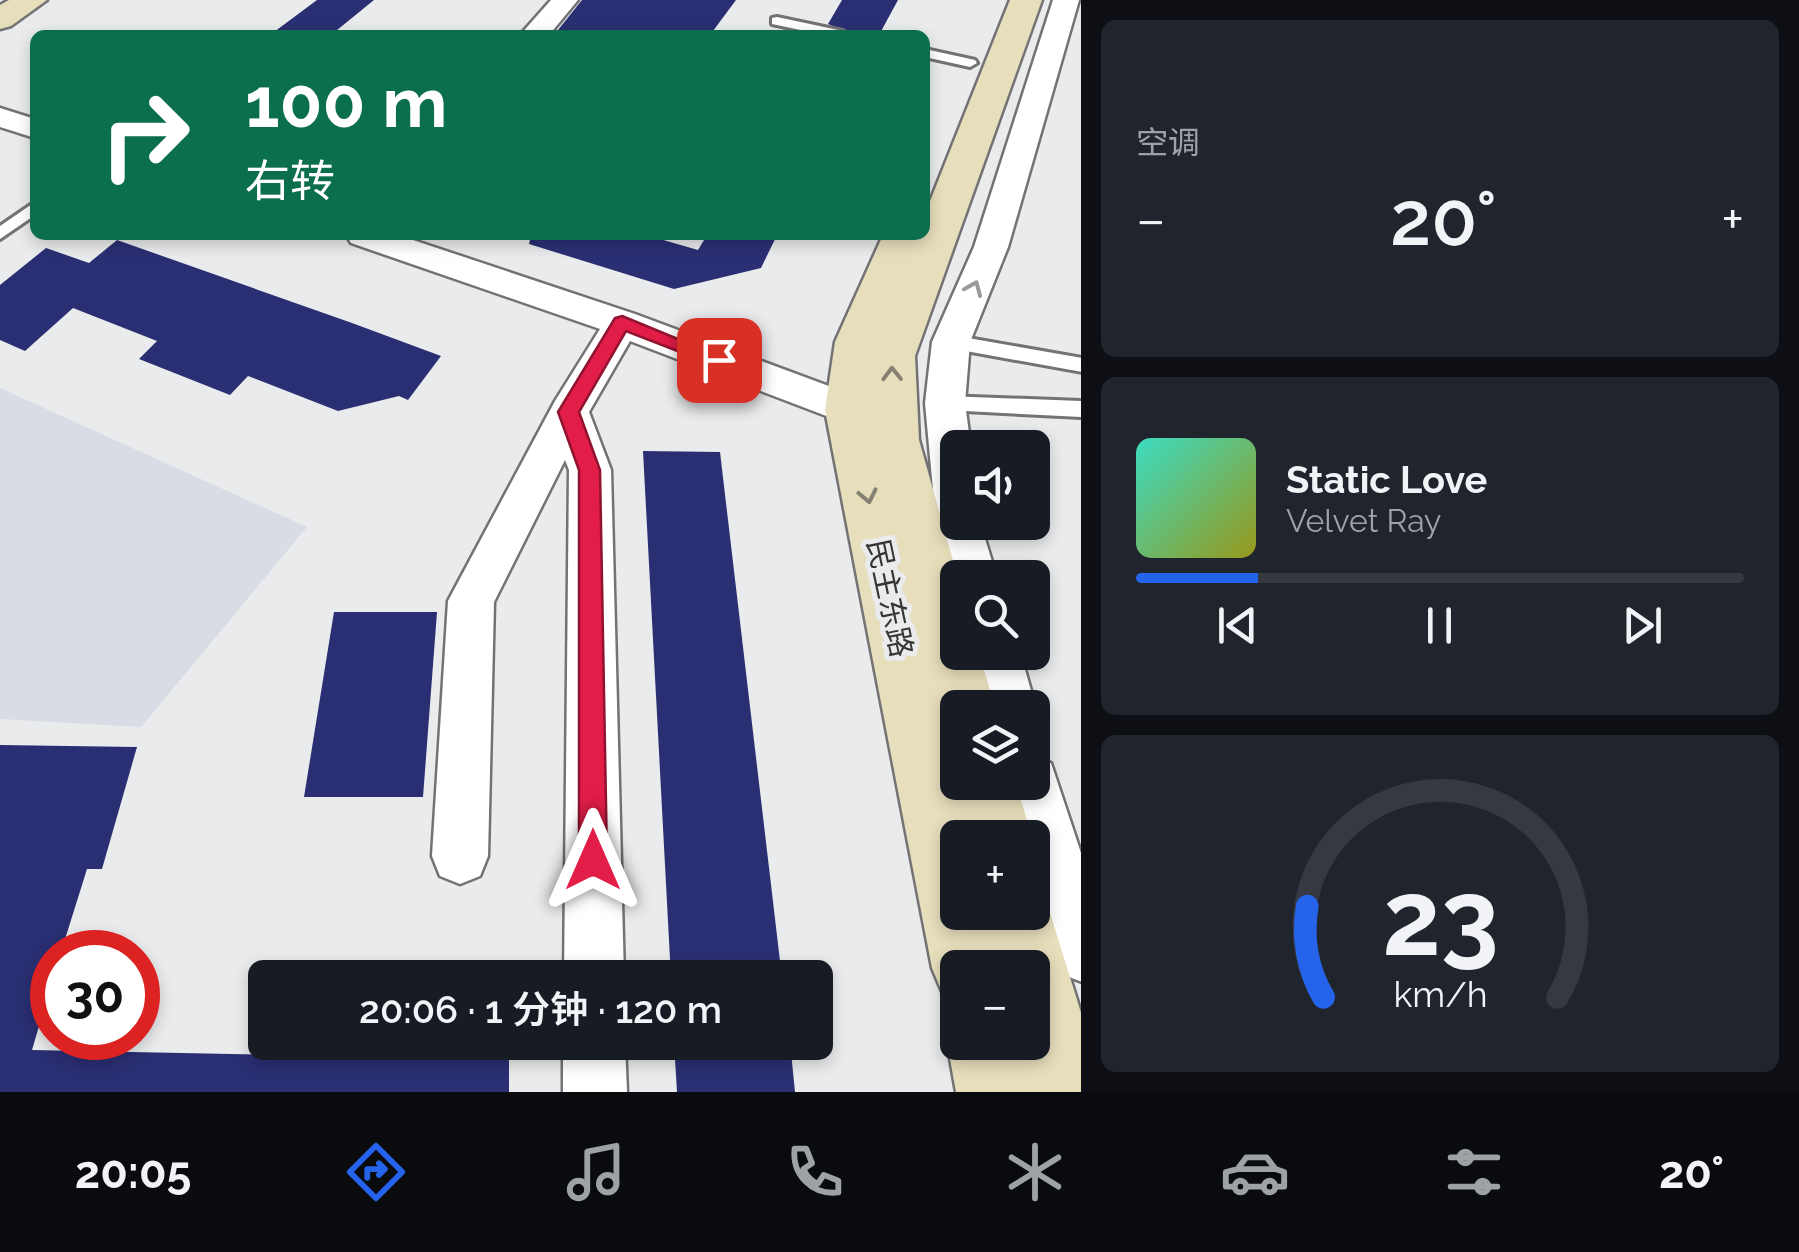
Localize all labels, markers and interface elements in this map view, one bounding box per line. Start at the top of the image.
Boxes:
text: 100 m [245,61,448,143]
icon: right [80,70,210,200]
text: 空调 [1136,124,1200,161]
text: 右转 [245,155,335,208]
text: 20° [1390,174,1497,263]
text: − [1136,187,1166,252]
text: + [1721,187,1744,252]
one-way arrow [962,280,982,298]
pin [677,318,762,403]
icon: arrive [692,333,747,388]
one-way arrow [881,366,903,382]
map controls [940,430,1050,1060]
button: sound [940,430,1050,540]
text: Static Love [1286,457,1487,502]
one-way arrow [856,487,877,504]
text: Velvet Ray [1286,502,1441,539]
street label: 民主东路 [860,536,920,660]
button: search [940,560,1050,670]
icon: previous [1210,598,1265,653]
icon: pause [1412,598,1467,653]
icon: next [1615,598,1670,653]
button: layers [940,690,1050,800]
position arrow [541,808,645,912]
button: + [940,820,1050,930]
text: 23 [1382,857,1498,979]
speed limit sign: 30 [30,930,160,1060]
button: − [940,950,1050,1060]
text: km/h [1393,973,1487,1015]
text: 20:06 · 1 分钟 · 120 m [359,987,722,1032]
icon: directions [341,1137,411,1207]
icon: music [561,1137,631,1207]
icon: phone [780,1137,850,1207]
icon: climate [1000,1137,1070,1207]
icon: car [1220,1137,1290,1207]
icon: filters [1439,1137,1509,1207]
text: 20:05 [75,1146,192,1199]
text: 20° [1659,1146,1724,1199]

